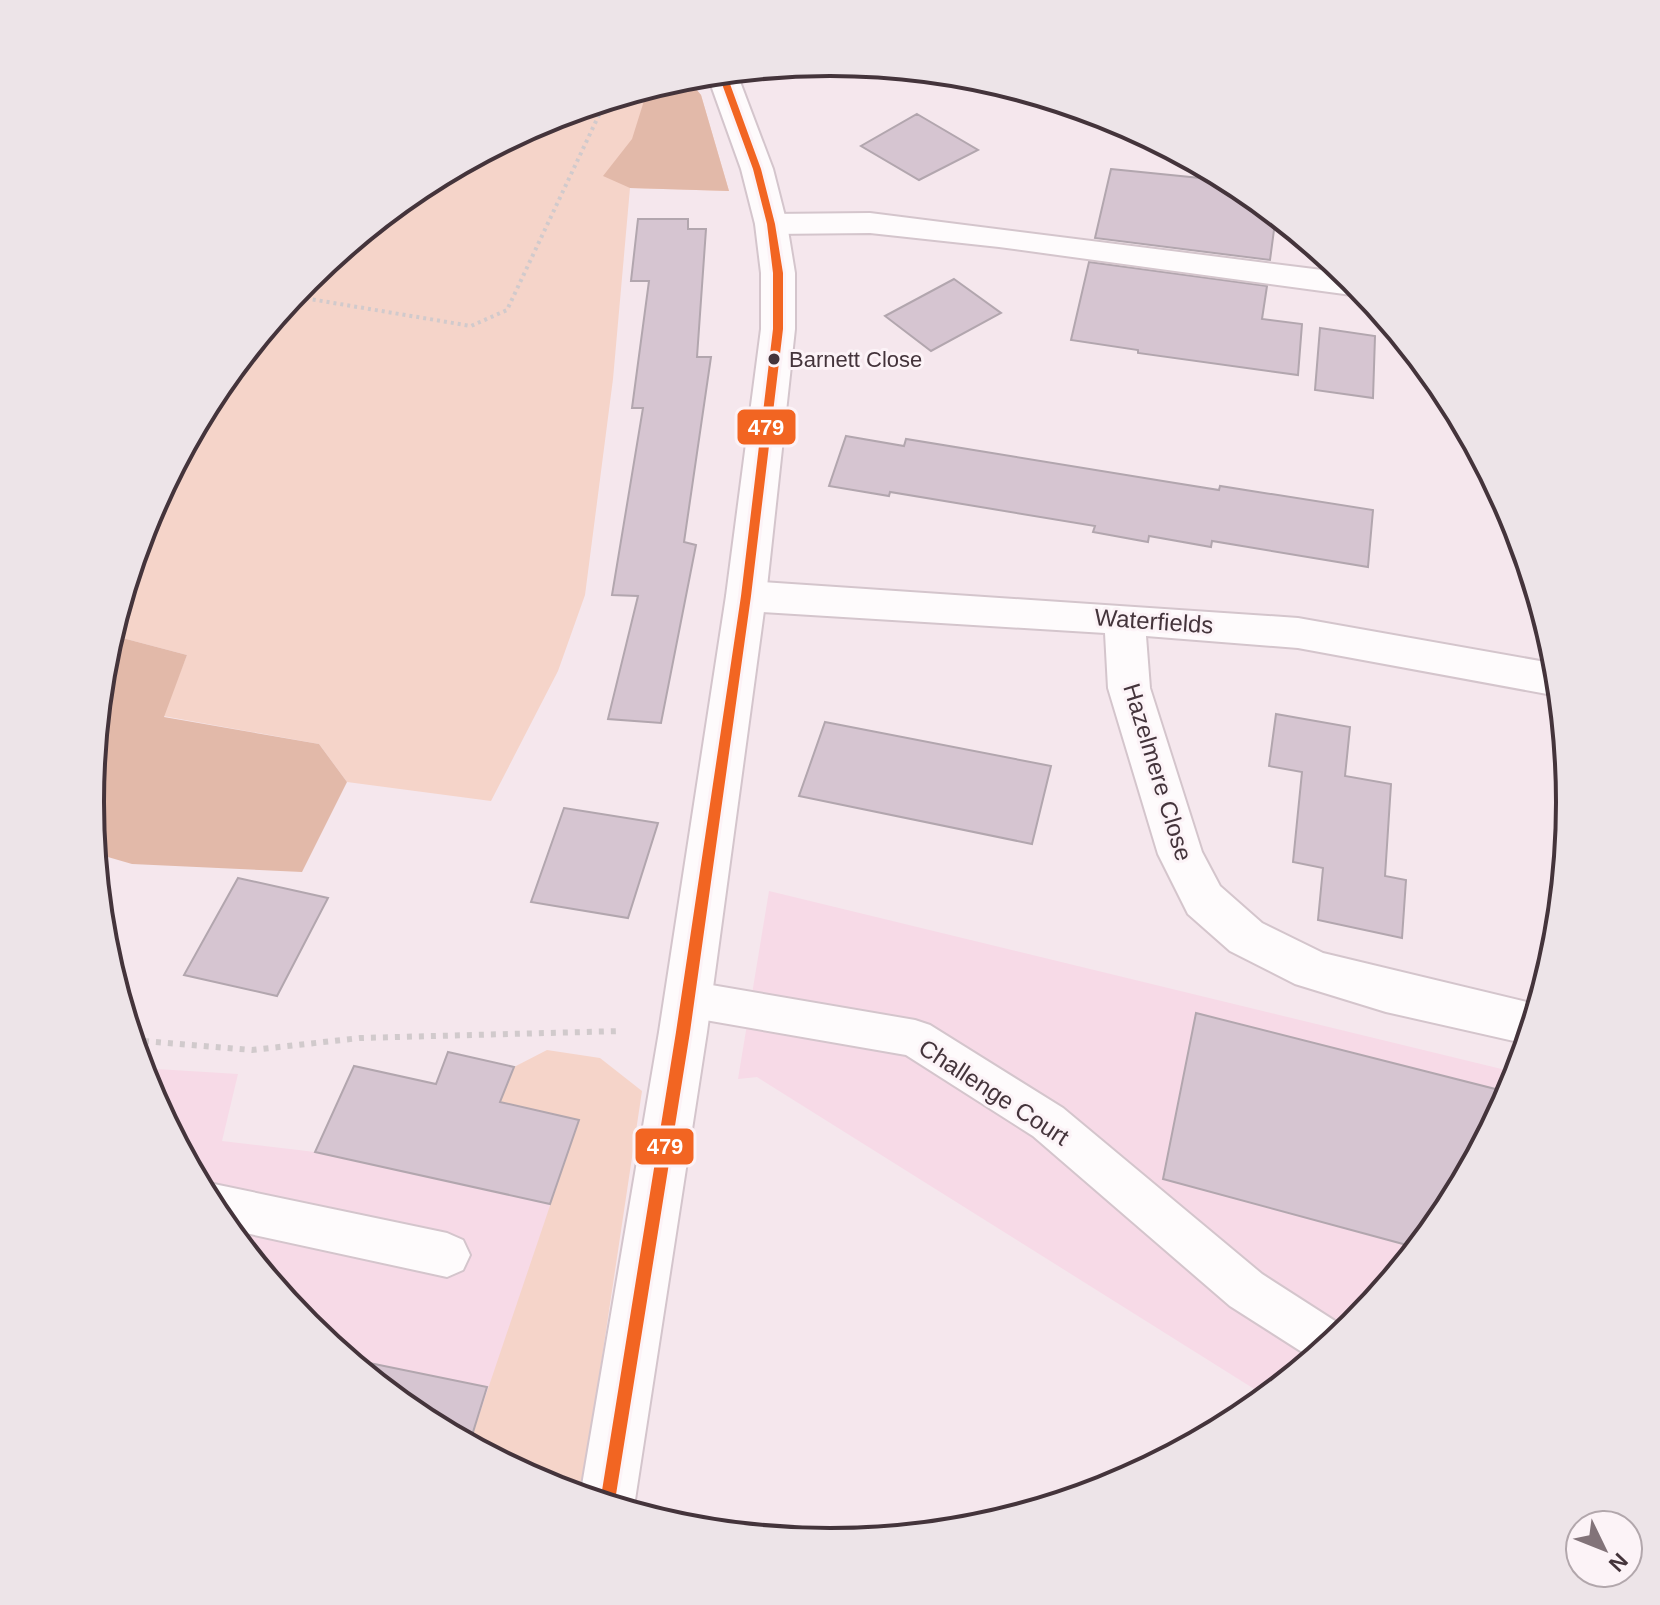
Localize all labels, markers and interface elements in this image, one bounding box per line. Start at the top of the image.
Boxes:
place label: Barnett Close [789,347,922,372]
marker: Barnett Close [766,351,782,367]
line badge: 479 [736,408,797,446]
text: 479 [748,415,784,440]
street label: Waterfields [1094,603,1214,639]
street label: Hazelmere Close [1118,680,1198,864]
street label: Challenge Court [914,1033,1074,1151]
line badge: 479 [634,1127,695,1166]
text: 479 [647,1134,683,1159]
north arrow [1564,1509,1644,1589]
text: N [1604,1548,1633,1577]

